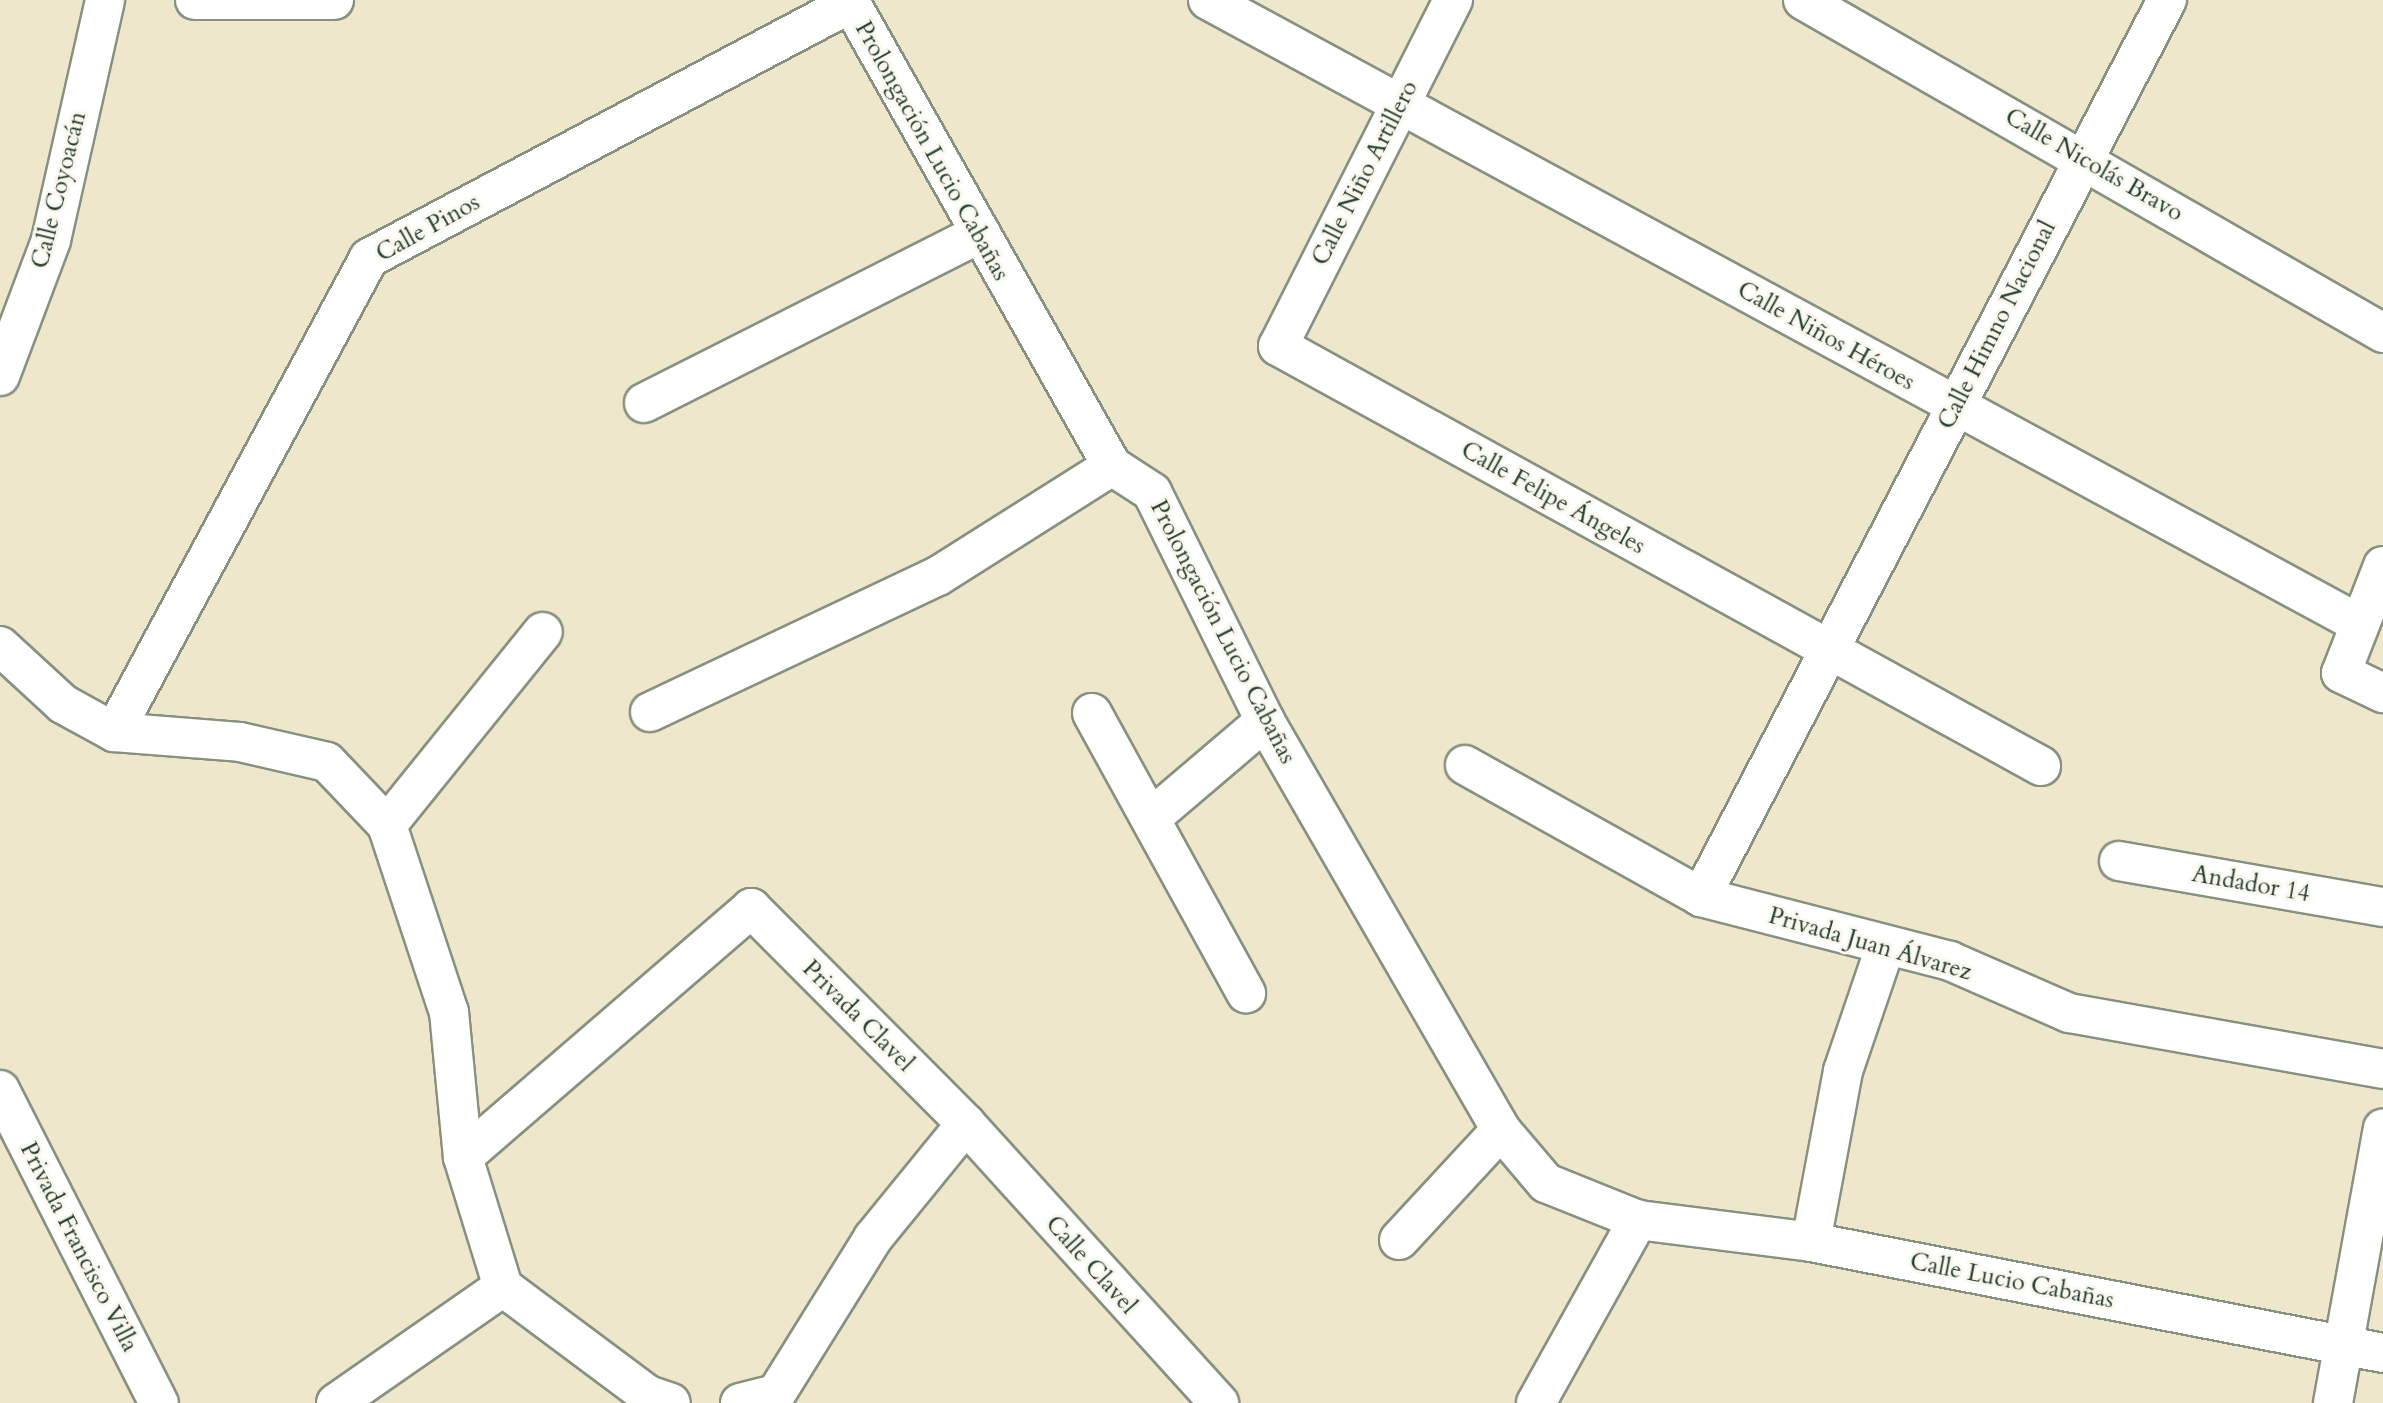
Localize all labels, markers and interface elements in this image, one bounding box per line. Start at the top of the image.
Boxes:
street label: Prolongación Lucio Cabañas [849,16,1015,286]
street label: Calle Niño Artillero [1306,76,1424,270]
street label: Calle Nicolás Bravo [2000,102,2188,228]
street label: Calle Coyoacán [26,109,92,271]
street label: Calle Pinos [371,188,485,268]
street label: Calle Himno Nacional [1932,216,2062,434]
street label: Calle Niños Héroes [1732,275,1920,397]
street label: Calle Felipe Ángeles [1456,435,1650,561]
street label: Prolongación Lucio Cabañas [1144,495,1302,769]
street label: Andador 14 [2190,859,2312,909]
street label: Privada Juan Álvarez [1765,901,1975,987]
street label: Privada Clavel [796,954,920,1078]
street label: Privada Francisco Villa [14,1137,144,1357]
street label: Calle Clavel [1039,1210,1143,1320]
street label: Calle Lucio Cabañas [1908,1247,2116,1315]

